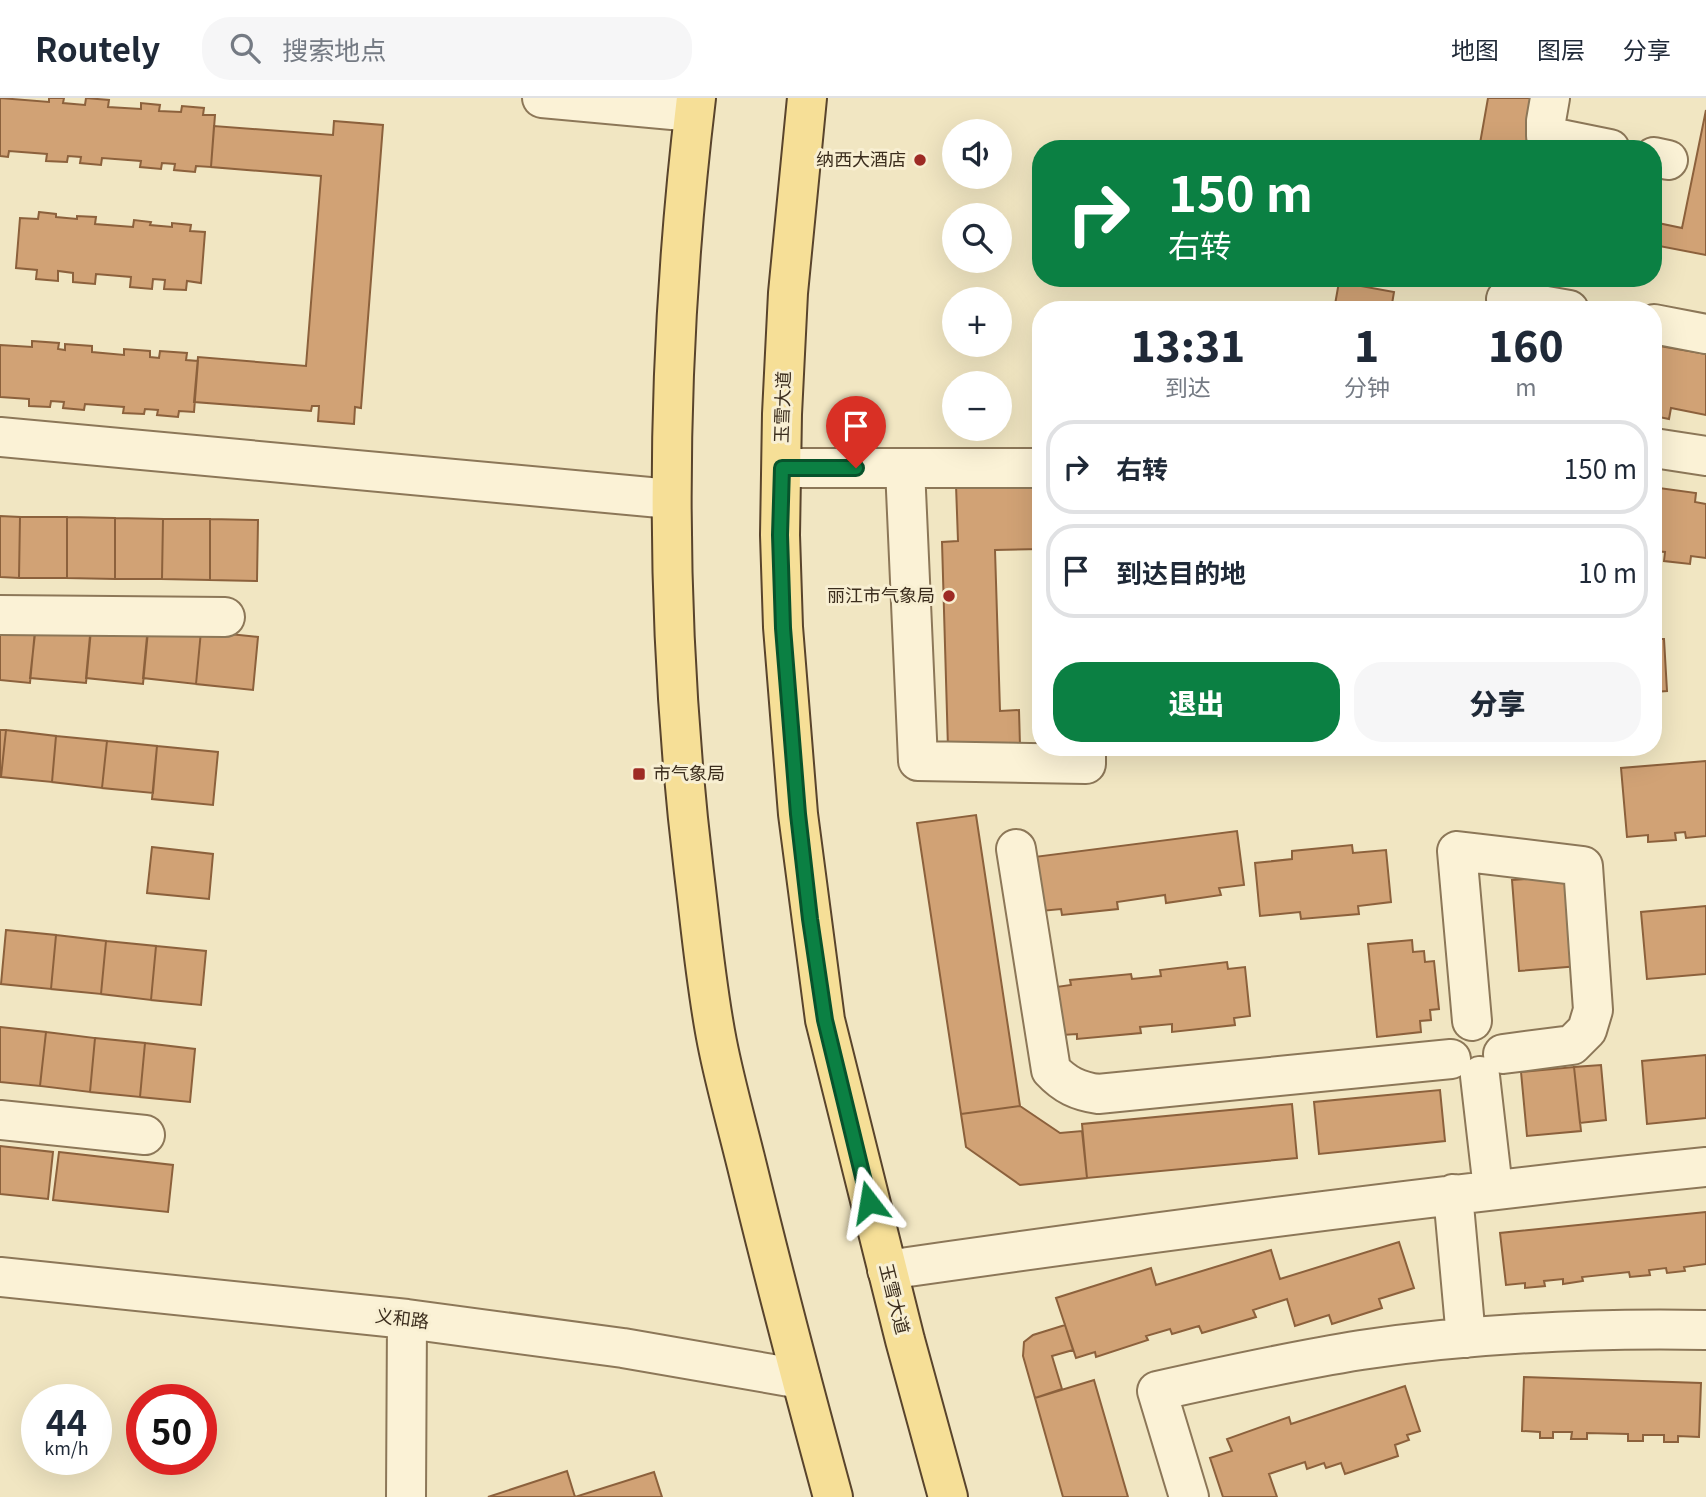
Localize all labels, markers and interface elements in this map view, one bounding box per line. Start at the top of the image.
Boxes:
search box [202,17,692,80]
text: Routely [35,24,160,72]
icon: search [226,29,264,67]
text: 搜索地点 [282,30,386,67]
text: 地图 [1451,31,1499,66]
text: 图层 [1537,31,1585,66]
text: 分享 [1623,31,1671,66]
map controls [942,119,1012,441]
button: sound [942,119,1012,189]
place label: 纳西大酒店 [816,145,906,171]
marker: 纳西大酒店 [912,152,928,168]
text: 150 m [1168,155,1313,226]
icon: right [1053,168,1144,259]
button: search [942,203,1012,273]
text: 右转 [1168,221,1232,267]
button: + [942,287,1012,357]
text: 13:31 [1130,313,1245,374]
text: 1 [1354,313,1379,374]
text: 160 [1488,313,1564,374]
text: 到达 [1165,369,1211,403]
text: 分钟 [1344,369,1390,403]
text: m [1515,369,1536,403]
street label: 玉雪大道 [767,370,795,443]
button: − [942,371,1012,441]
pin [826,396,886,468]
icon: arrive [837,407,875,445]
icon: right [1057,448,1095,486]
text: 右转 [1116,449,1168,486]
text: 150 m [1564,449,1637,486]
icon: arrive [1057,552,1095,590]
text: 到达目的地 [1116,553,1246,590]
text: 10 m [1578,553,1637,590]
place label: 丽江市气象局 [827,581,935,607]
marker: 丽江市气象局 [941,588,957,604]
button: 退出 [1053,662,1340,742]
button: 分享 [1354,662,1641,742]
place label: 市气象局 [653,759,725,785]
marker: 市气象局 [631,766,647,782]
position arrow [832,1165,906,1239]
street label: 玉雪大道 [875,1260,917,1337]
street label: 义和路 [374,1301,431,1333]
speed limit sign: 50 [126,1384,217,1475]
text: 44 [46,1395,87,1446]
text: km/h [44,1434,89,1460]

